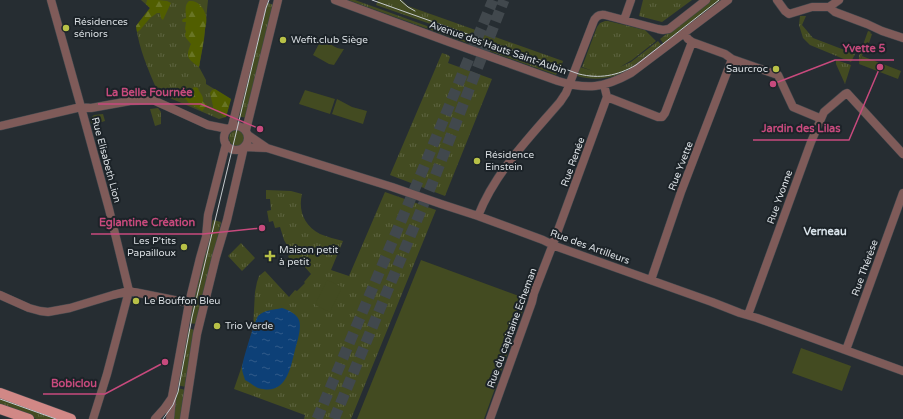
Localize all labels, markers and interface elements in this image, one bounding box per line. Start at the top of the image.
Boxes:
place label: Résidences séniors [74,16,128,40]
street label: Avenue des Hauts Saint-Aubin [428,19,568,77]
marker: Résidences séniors [61,23,71,33]
place label: Wefit.club Siège [291,34,368,46]
marker: Wefit.club Siège [278,35,288,45]
callout: Yvette 5 [835,37,894,60]
text: Yvette 5 [843,42,886,55]
place label: Saurcroc [726,63,768,75]
marker: Saurcroc [771,64,781,74]
callout: La Belle Fournée [98,81,201,104]
text: La Belle Fournée [106,86,193,99]
street label: Rue Elisabeth Lion [89,116,123,204]
callout: Jardin des Lilas [753,117,849,140]
text: Jardin des Lilas [760,122,841,135]
street label: Rue Renée [559,135,588,188]
street label: Rue Yvette [666,139,696,192]
place label: Résidence Einstein [485,149,534,173]
marker: Résidence Einstein [472,156,482,166]
street label: Rue Yvonne [765,168,795,226]
callout: Eglantine Création [91,211,203,234]
text: Eglantine Création [99,216,195,230]
district label: Verneau [803,225,847,238]
street label: Rue des Artilleurs [549,227,632,267]
place label: Les P'tits Papailloux [127,235,176,259]
street label: Rue Thérèse [849,238,881,298]
marker: Les P'tits Papailloux [179,242,189,252]
place label: Maison petit à petit [279,244,339,268]
marker: Maison petit à petit [264,250,276,262]
street label: Rue du capitaine Echeman [485,266,539,390]
place label: Le Bouffon Bleu [144,295,220,307]
marker: Le Bouffon Bleu [131,296,141,306]
place label: Trio Verde [225,320,274,332]
marker: Trio Verde [212,321,222,331]
callout: Bobiclou [43,371,105,394]
text: Bobiclou [51,377,97,390]

